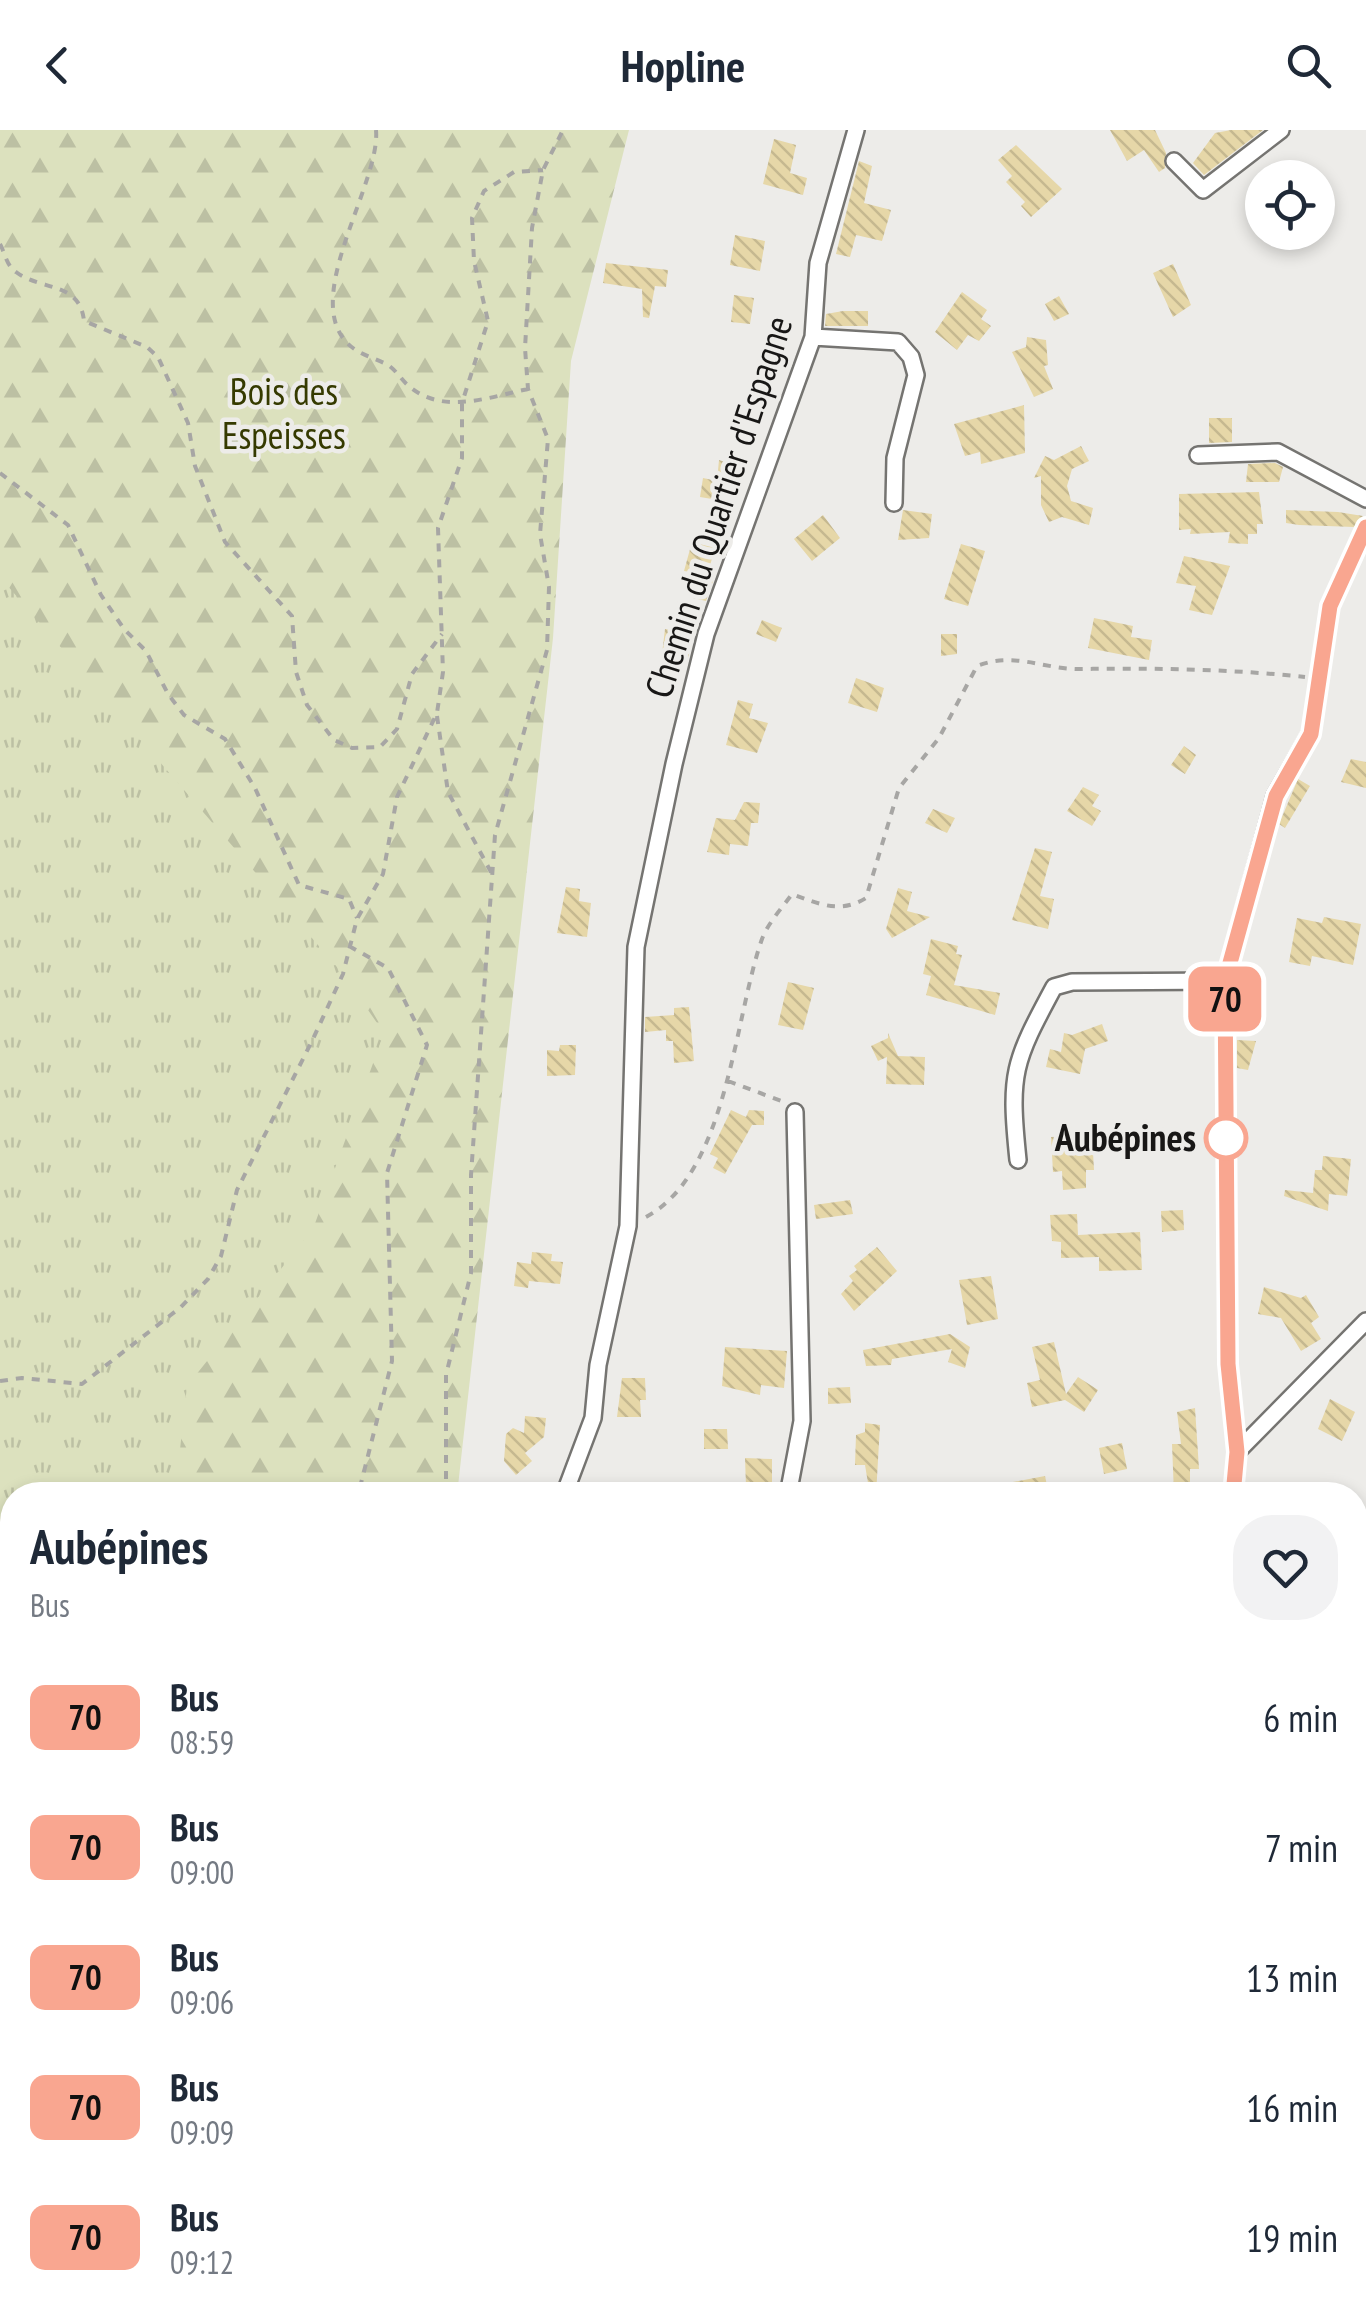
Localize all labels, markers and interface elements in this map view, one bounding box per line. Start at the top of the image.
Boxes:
text: Hopline [621,36,745,94]
icon: back [30,38,85,93]
icon: search [1281,38,1336,93]
map controls [1245,160,1335,250]
button: locate [1245,160,1335,250]
street label: Chemin du Quartier d'Espagne [633,310,802,704]
park label: Bois des Espeisses [222,366,346,459]
line badge: 70 [1180,966,1270,1032]
text: 70 [1208,976,1242,1022]
place label: Aubépines [1054,1112,1196,1161]
marker: Aubépines [1205,1117,1247,1159]
text: Aubépines [30,1515,208,1577]
button: heart [1233,1515,1338,1620]
text: Bus [30,1584,70,1626]
text: Bus [170,1672,219,1721]
text: 6 min [1263,1693,1338,1742]
text: 70 [68,1694,102,1740]
text: 08:59 [170,1721,234,1763]
text: Bus [170,1802,219,1851]
text: 7 min [1265,1823,1338,1872]
text: 70 [68,1824,102,1870]
text: 09:00 [170,1851,234,1893]
text: Bus [170,1932,219,1981]
text: 13 min [1246,1953,1338,2002]
text: 70 [68,1954,102,2000]
text: 09:06 [170,1981,234,2023]
text: Bus [170,2062,219,2111]
text: 16 min [1246,2083,1338,2132]
text: 70 [68,2084,102,2130]
text: 09:09 [170,2111,234,2153]
text: Bus [170,2192,219,2241]
text: 19 min [1246,2213,1338,2262]
text: 70 [68,2214,102,2260]
text: 09:12 [170,2241,234,2283]

